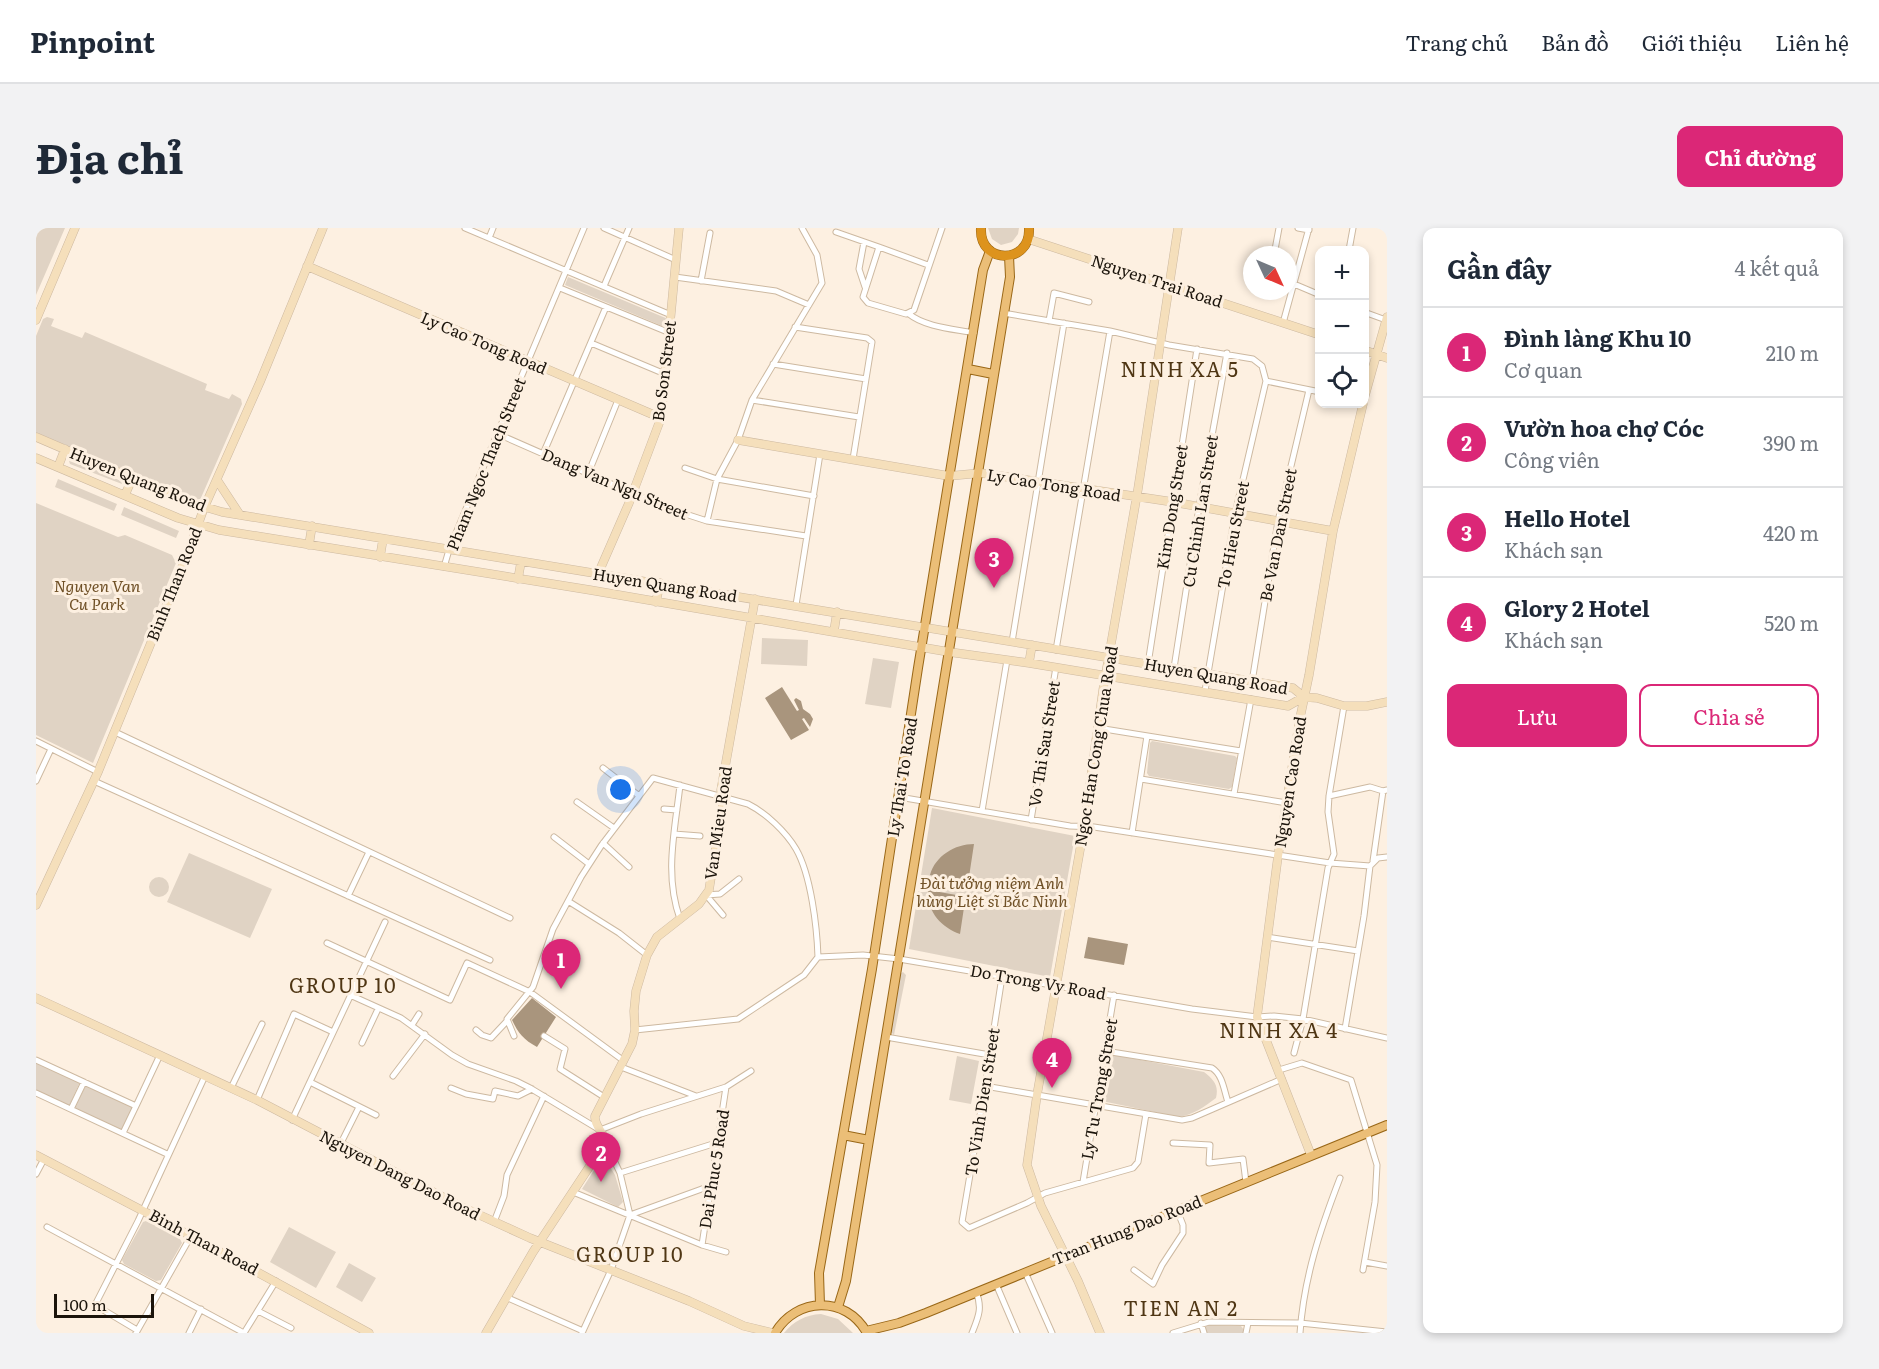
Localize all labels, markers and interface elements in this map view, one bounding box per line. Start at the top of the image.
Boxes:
text: Pinpoint [30,20,155,62]
text: Trang chủ [1405,26,1508,57]
text: Bản đồ [1541,26,1609,57]
text: Giới thiệu [1642,26,1742,57]
text: Liên hệ [1775,26,1849,57]
text: Địa chỉ [36,125,184,187]
button: Chỉ đường [1677,126,1843,187]
north arrow [1243,246,1297,300]
map controls [1315,246,1369,408]
button: + [1315,246,1369,300]
street label: Nguyen Trai Road [1088,247,1226,313]
text: Gần đây [1447,248,1552,287]
text: 4 kết quả [1735,252,1819,282]
button: − [1315,300,1369,354]
street label: Ly Cao Tong Road [418,305,551,380]
street label: Bo Son Street [645,319,681,423]
text: Đình làng Khu 10 [1504,321,1691,354]
text: 1 [1462,337,1471,367]
text: 210 m [1766,337,1819,367]
district label: NINH XA 5 [1121,353,1239,383]
button: locate [1315,354,1369,408]
text: Cơ quan [1504,354,1583,384]
street label: Pham Ngoc Thach Street [439,373,531,554]
text: Vườn hoa chợ Cóc [1504,411,1704,444]
text: 2 [1461,427,1472,457]
text: 390 m [1763,427,1819,457]
street label: Cu Chinh Lan Street [1175,432,1223,589]
street label: Huyen Quang Road [66,440,211,517]
street label: Dang Van Ngu Street [538,441,693,525]
street label: Kim Dong Street [1149,442,1193,571]
text: Công viên [1504,444,1600,474]
street label: Ly Cao Tong Road [986,462,1123,506]
street label: Be Van Dan Street [1252,466,1302,604]
street label: To Hieu Street [1210,478,1254,591]
text: Hello Hotel [1504,501,1630,534]
text: 3 [1461,517,1472,547]
text: 420 m [1763,517,1819,547]
street label: Binh Than Road [139,523,207,644]
text: Khách sạn [1504,534,1603,564]
pin: 3 [974,538,1014,588]
street label: Huyen Quang Road [591,561,739,607]
park label: Nguyen Van Cu Park [54,573,141,615]
text: Glory 2 Hotel [1504,591,1650,624]
text: 4 [1460,607,1473,637]
text: 520 m [1764,607,1819,637]
text: Khách sạn [1504,624,1603,654]
street label: Ngoc Han Cong Chua Road [1067,644,1123,848]
street label: Huyen Quang Road [1142,651,1290,700]
street label: Vo Thi Sau Street [1021,678,1065,809]
button: Lưu [1447,684,1627,747]
button: Chia sẻ [1639,684,1819,747]
street label: Nguyen Cao Road [1267,714,1311,849]
street label: Ly Thai To Road [880,715,922,838]
street label: Van Mieu Road [697,764,737,881]
your location [606,775,635,804]
park label: Đài tưởng niệm Anh hùng Liệt sĩ Bắc Ninh [916,870,1068,912]
pin: 1 [542,940,580,989]
street label: Do Trong Vy Road [968,957,1108,1005]
district label: GROUP 10 [289,969,397,999]
district label: NINH XA 4 [1219,1014,1339,1044]
street label: Ly Tu Trong Street [1074,1016,1122,1161]
street label: To Vinh Dien Street [957,1025,1005,1178]
pin: 4 [1032,1038,1072,1088]
street label: Dai Phuc 5 Road [692,1107,734,1230]
street label: Nguyen Dang Dao Road [316,1123,485,1225]
pin: 2 [582,1132,620,1182]
street label: Tran Hung Dao Road [1048,1188,1205,1270]
street label: Binh Than Road [145,1202,264,1280]
district label: GROUP 10 [576,1238,684,1268]
scale bar [54,1291,154,1318]
text: 100 m [63,1292,107,1316]
district label: TIEN AN 2 [1123,1292,1239,1322]

